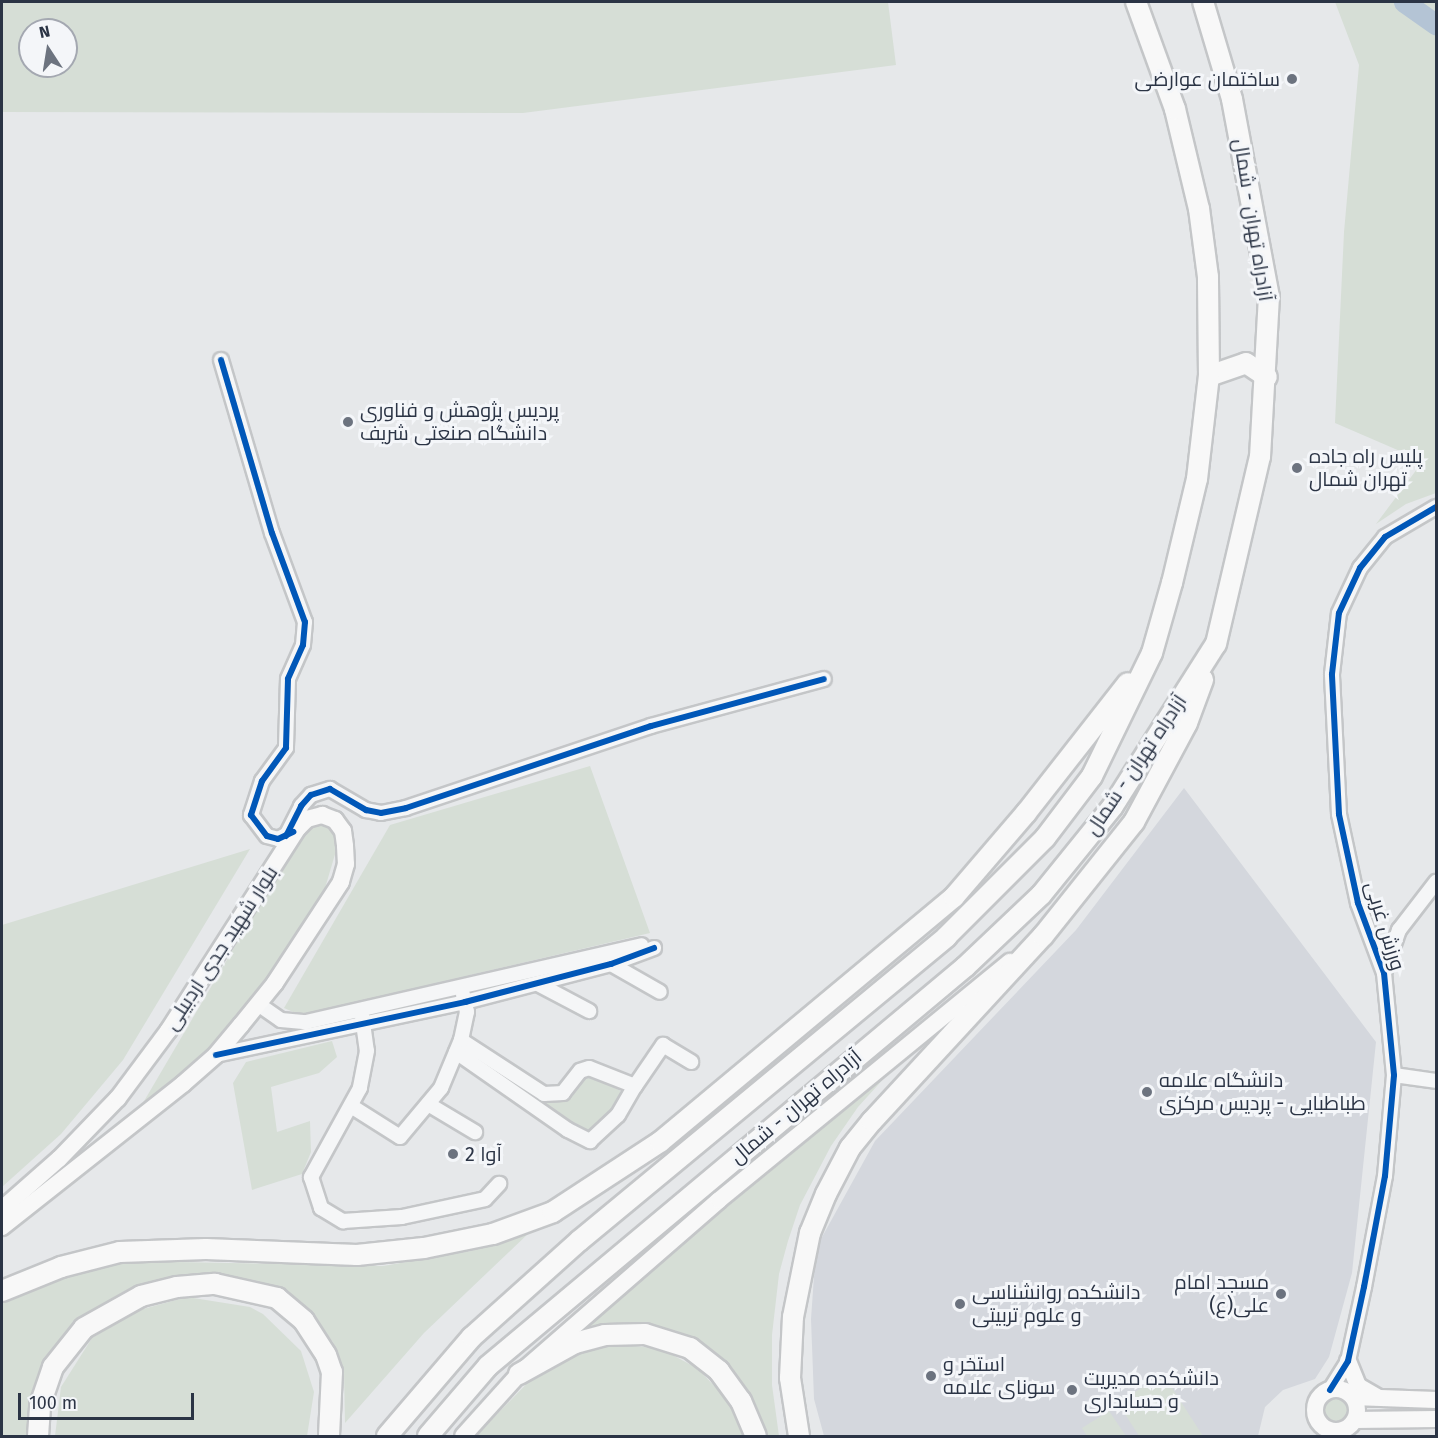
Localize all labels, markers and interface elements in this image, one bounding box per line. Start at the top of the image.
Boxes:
north arrow [18,18,78,78]
text: N [37,21,52,42]
place label: ساختمان عوارضی [1134,67,1280,91]
marker: ساختمان عوارضی [1285,72,1299,86]
street label: آزادراه تهران - شمال [1228,137,1278,303]
place label: پردیس پژوهش و فناوری دانشگاه صنعتی شریف [360,398,559,445]
marker: پردیس پژوهش و فناوری دانشگاه صنعتی شریف [341,415,355,429]
place label: پلیس راه جاده تهران شمال [1309,444,1423,491]
marker: پلیس راه جاده تهران شمال [1290,461,1304,475]
street label: آزادراه تهران - شمال [1080,690,1192,840]
street label: بلوار شهید جدی اردبیلی [159,861,283,1035]
street label: ورزش غربی [1360,879,1410,973]
street label: آزادراه تهران - شمال [725,1045,867,1169]
place label: دانشگاه علامه طباطبایی - پردیس مرکزی [1159,1068,1366,1115]
marker: دانشگاه علامه طباطبایی - پردیس مرکزی [1140,1085,1154,1099]
place label: آوا 2 [465,1142,502,1166]
marker: آوا 2 [446,1147,460,1161]
place label: مسجد امام علی(ع) [1174,1270,1269,1317]
place label: دانشکده روانشناسی و علوم تربیتی [972,1280,1140,1327]
marker: مسجد امام علی(ع) [1274,1287,1288,1301]
marker: دانشکده روانشناسی و علوم تربیتی [953,1297,967,1311]
place label: استخر و سونای علامه [943,1352,1055,1399]
place label: دانشکده مدیریت و حسابداری [1084,1366,1219,1413]
marker: استخر و سونای علامه [924,1369,938,1383]
scale bar [21,1381,196,1419]
marker: دانشکده مدیریت و حسابداری [1065,1383,1079,1397]
text: 100 m [29,1392,77,1414]

